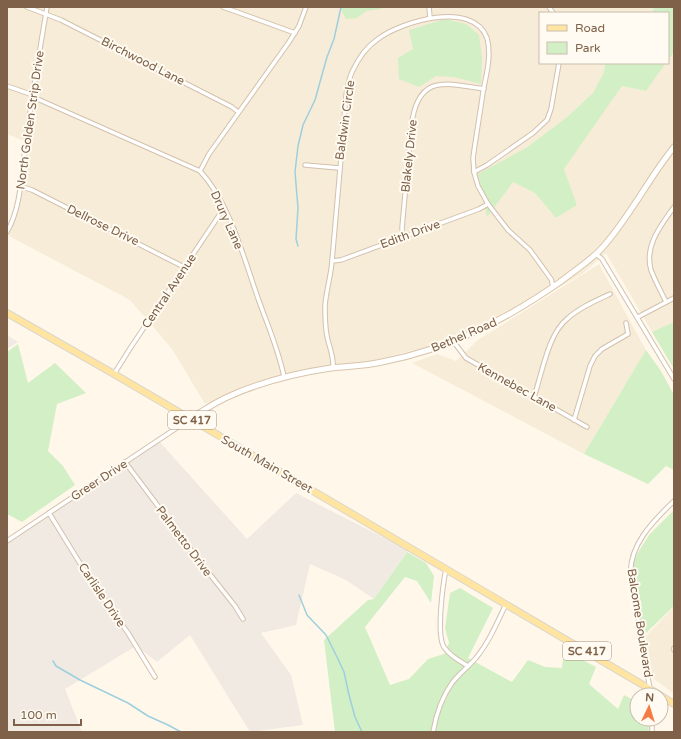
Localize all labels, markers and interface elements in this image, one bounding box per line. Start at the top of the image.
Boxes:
legend [539,12,669,64]
text: Road [575,21,605,35]
street label: Birchwood Lane [99,34,187,88]
text: Park [575,41,601,55]
street label: North Golden Strip Drive [13,49,47,190]
street label: Baldwin Circle [332,79,358,161]
street label: Blakely Drive [398,119,420,193]
street label: Drury Lane [208,188,246,252]
street label: Dellrose Drive [65,202,142,249]
street label: Edith Drive [378,217,442,251]
street label: Central Avenue [139,251,199,331]
street label: Bethel Road [429,315,499,355]
street label: Kennebec Lane [475,360,559,415]
road number: SC 417 [168,411,216,429]
street label: South Main Street [219,432,315,496]
street label: Greer Drive [68,456,130,503]
street label: Palmetto Drive [153,503,215,579]
street label: Carlisle Drive [76,560,129,630]
street label: Balcome Boulevard [624,567,656,679]
road number: SC 417 [563,642,611,660]
north arrow [629,687,669,727]
text: N [645,691,655,704]
scale bar [14,701,81,727]
text: 100 m [20,708,57,722]

